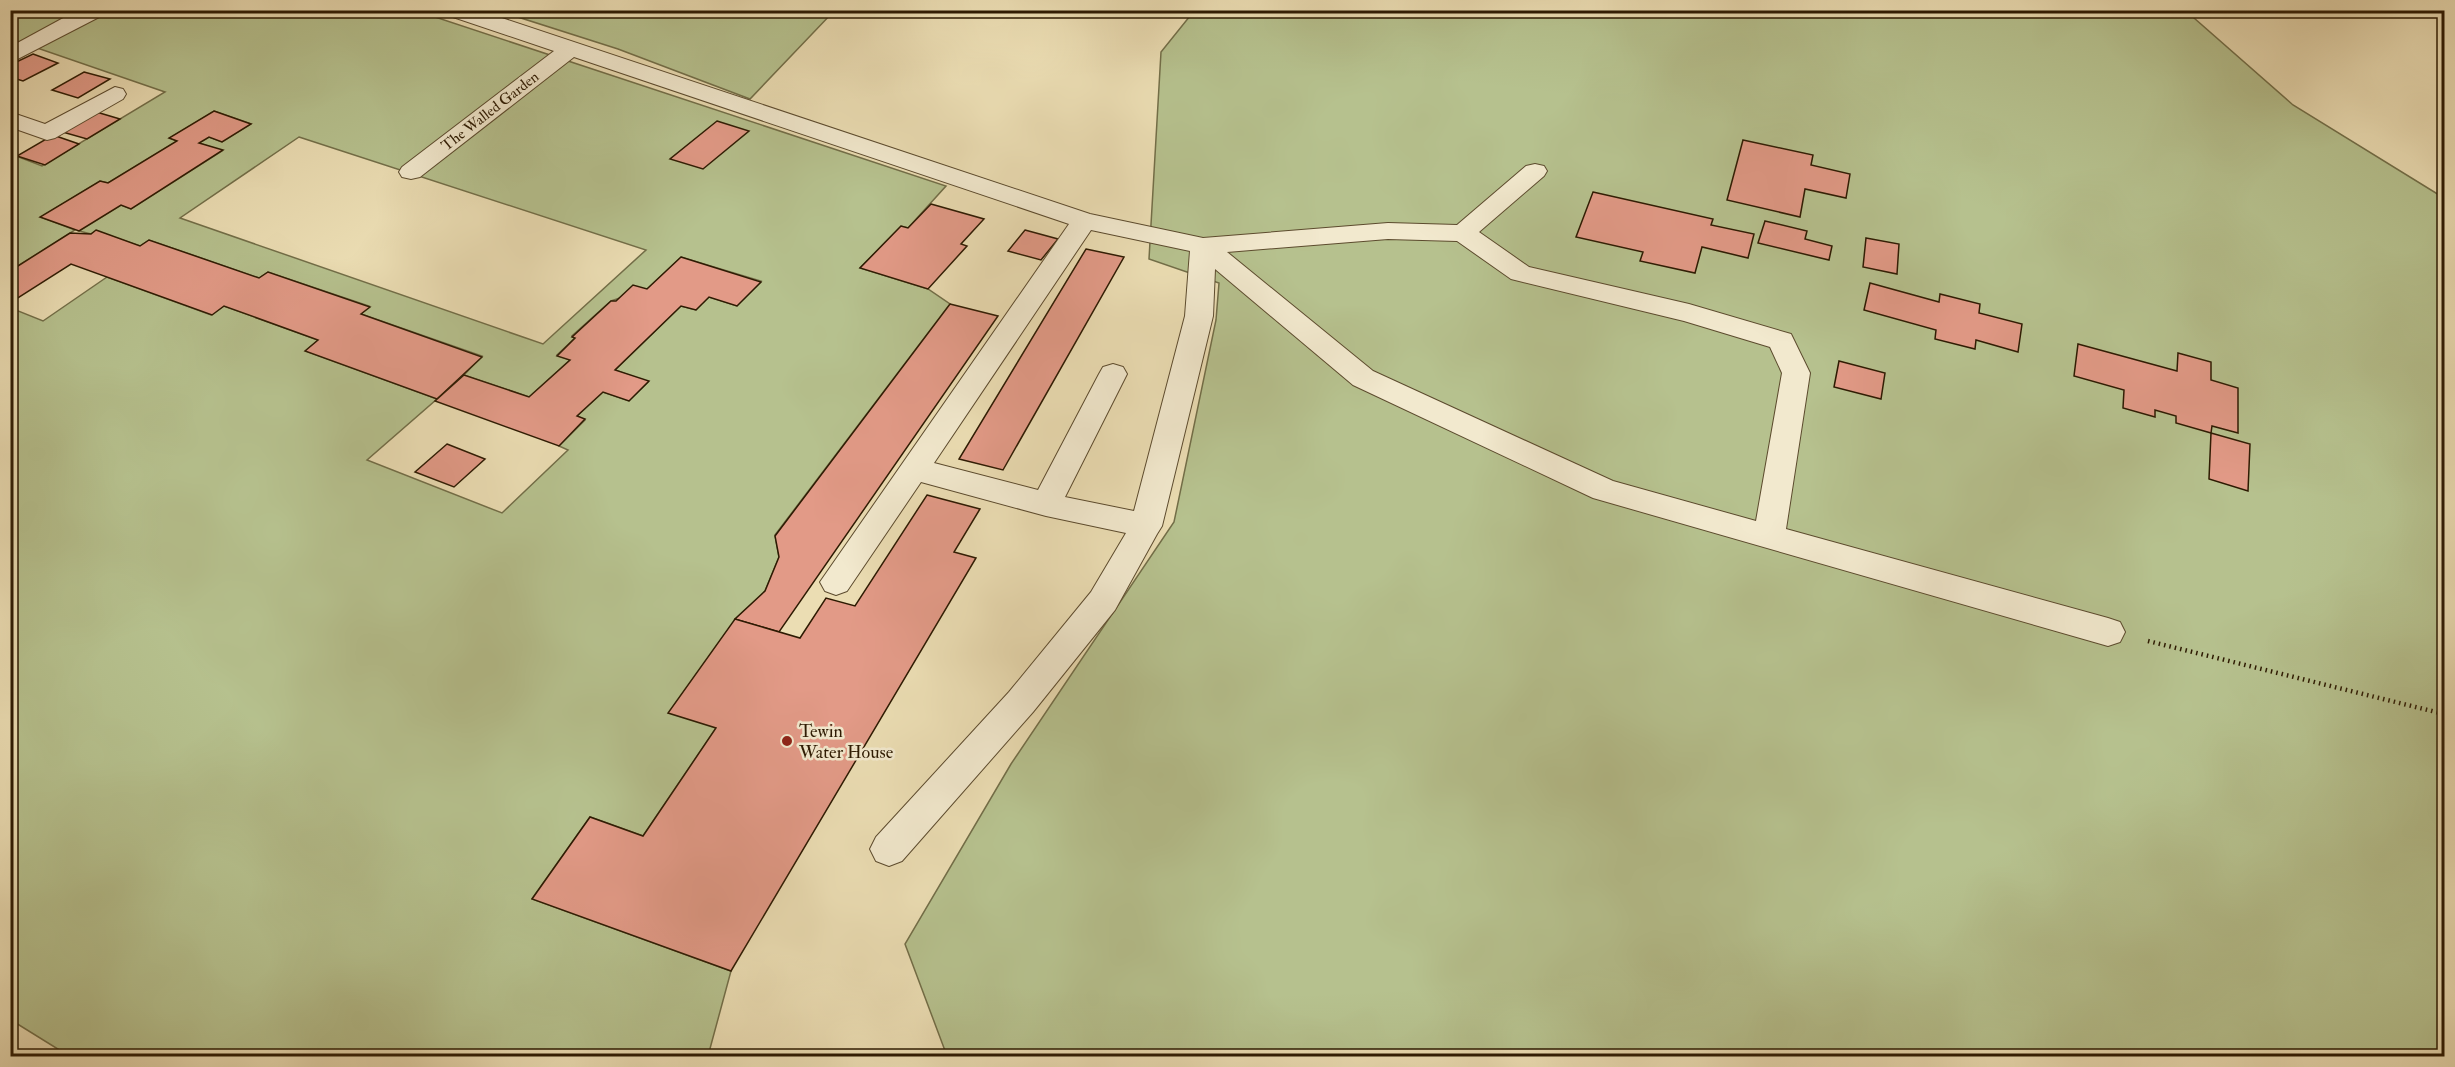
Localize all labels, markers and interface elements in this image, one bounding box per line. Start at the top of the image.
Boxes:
street label: The Walled Garden [438,67,543,155]
place label: Tewin Water House [798,720,894,764]
marker: Tewin Water House [780,734,794,748]

